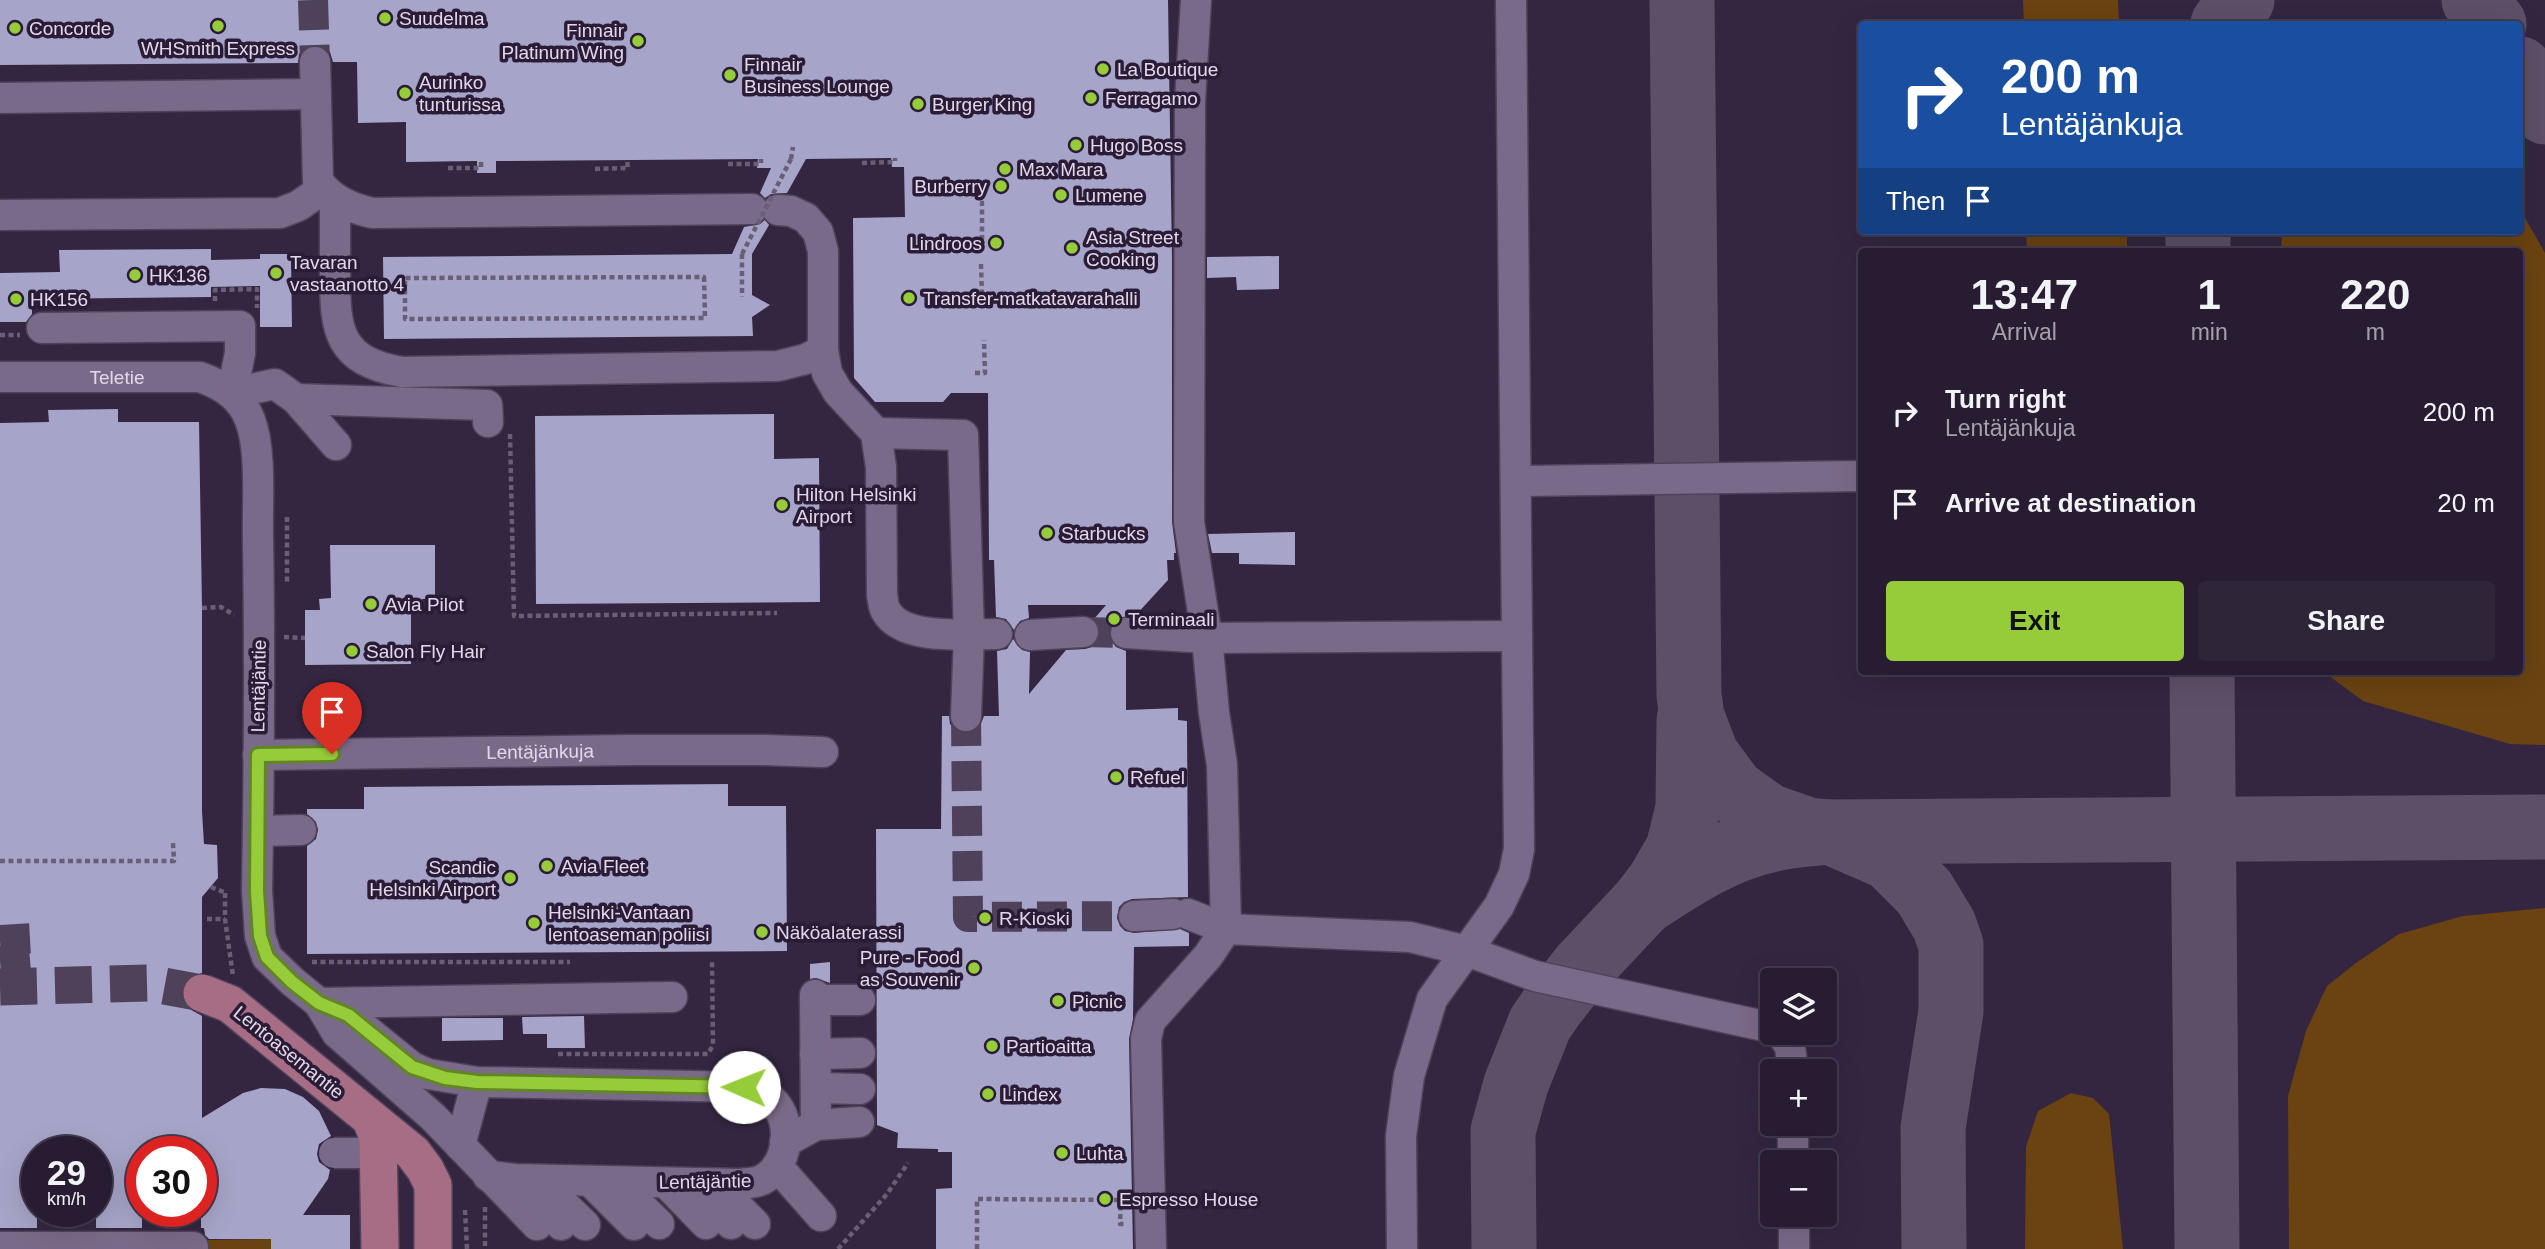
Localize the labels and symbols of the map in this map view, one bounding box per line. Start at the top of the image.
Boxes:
place label: Suudelma [399,8,485,29]
marker: Suudelma [377,10,393,26]
place label: Concorde [29,18,111,39]
marker: WHSmith Express [210,18,226,34]
marker: Concorde [7,20,23,36]
place label: Finnair Platinum Wing [502,20,625,63]
marker: Finnair Platinum Wing [630,33,646,49]
place label: WHSmith Express [141,38,295,59]
place label: Finnair Business Lounge [744,54,890,97]
place label: La Boutique [1117,59,1218,80]
marker: La Boutique [1095,61,1111,77]
marker: Finnair Business Lounge [722,67,738,83]
place label: Aurinko tunturissa [419,72,502,115]
marker: Aurinko tunturissa [397,85,413,101]
place label: Ferragamo [1105,88,1198,109]
marker: Ferragamo [1083,90,1099,106]
place label: Burger King [932,94,1032,115]
marker: Burger King [910,96,926,112]
place label: Hugo Boss [1090,135,1183,156]
marker: Hugo Boss [1068,137,1084,153]
place label: Max Mara [1019,159,1104,180]
marker: Max Mara [997,161,1013,177]
place label: Burberry [914,176,987,197]
marker: Burberry [993,178,1009,194]
place label: Lumene [1075,185,1144,206]
marker: Lumene [1053,187,1069,203]
place label: Asia Street Cooking [1086,227,1180,270]
place label: Lindroos [909,233,982,254]
marker: Lindroos [988,235,1004,251]
marker: Asia Street Cooking [1064,240,1080,256]
place label: Tavaran vastaanotto 4 [290,252,405,295]
place label: HK136 [149,265,207,286]
marker: Tavaran vastaanotto 4 [268,265,284,281]
marker: HK136 [127,267,143,283]
place label: Transfer-matkatavarahalli [923,288,1138,309]
place label: HK156 [30,289,88,310]
marker: Transfer-matkatavarahalli [901,290,917,306]
marker: HK156 [8,291,24,307]
street label: Teletie [90,367,144,388]
place label: Hilton Helsinki Airport [796,484,916,527]
marker: Hilton Helsinki Airport [774,497,790,513]
place label: Starbucks [1061,523,1145,544]
marker: Starbucks [1039,525,1055,541]
place label: Avia Pilot [385,594,465,615]
marker: Avia Pilot [363,596,379,612]
place label: Terminaali [1128,609,1215,630]
marker: Terminaali [1106,611,1122,627]
street label: Lentäjäntie [247,639,270,733]
place label: Salon Fly Hair [366,641,486,662]
marker: Salon Fly Hair [344,643,360,659]
pin [302,682,362,754]
street label: Lentäjänkuja [486,740,594,763]
place label: Refuel [1130,767,1185,788]
marker: Refuel [1108,769,1124,785]
place label: Avia Fleet [561,856,646,877]
place label: Scandic Helsinki Airport [369,857,497,900]
marker: Avia Fleet [539,858,555,874]
marker: Scandic Helsinki Airport [502,870,518,886]
place label: Helsinki-Vantaan lentoaseman poliisi [548,902,710,945]
place label: R-Kioski [999,908,1070,929]
marker: R-Kioski [977,910,993,926]
marker: Helsinki-Vantaan lentoaseman poliisi [526,915,542,931]
place label: Näköalaterassi [776,922,902,943]
marker: Näköalaterassi [754,924,770,940]
place label: Pure - Food as Souvenir [860,947,961,990]
marker: Pure - Food as Souvenir [966,960,982,976]
place label: Picnic [1072,991,1123,1012]
marker: Picnic [1050,993,1066,1009]
street label: Lentoasemantie [230,1002,348,1103]
place label: Partioaitta [1006,1036,1092,1057]
marker: Partioaitta [984,1038,1000,1054]
position arrow [707,1050,781,1124]
place label: Lindex [1002,1084,1058,1105]
marker: Lindex [980,1086,996,1102]
speed limit sign: 30 [126,1136,217,1227]
place label: Luhta [1076,1143,1124,1164]
marker: Luhta [1054,1145,1070,1161]
street label: Lentäjäntie [658,1170,752,1193]
place label: Espresso House [1119,1189,1258,1210]
marker: Espresso House [1097,1191,1113,1207]

